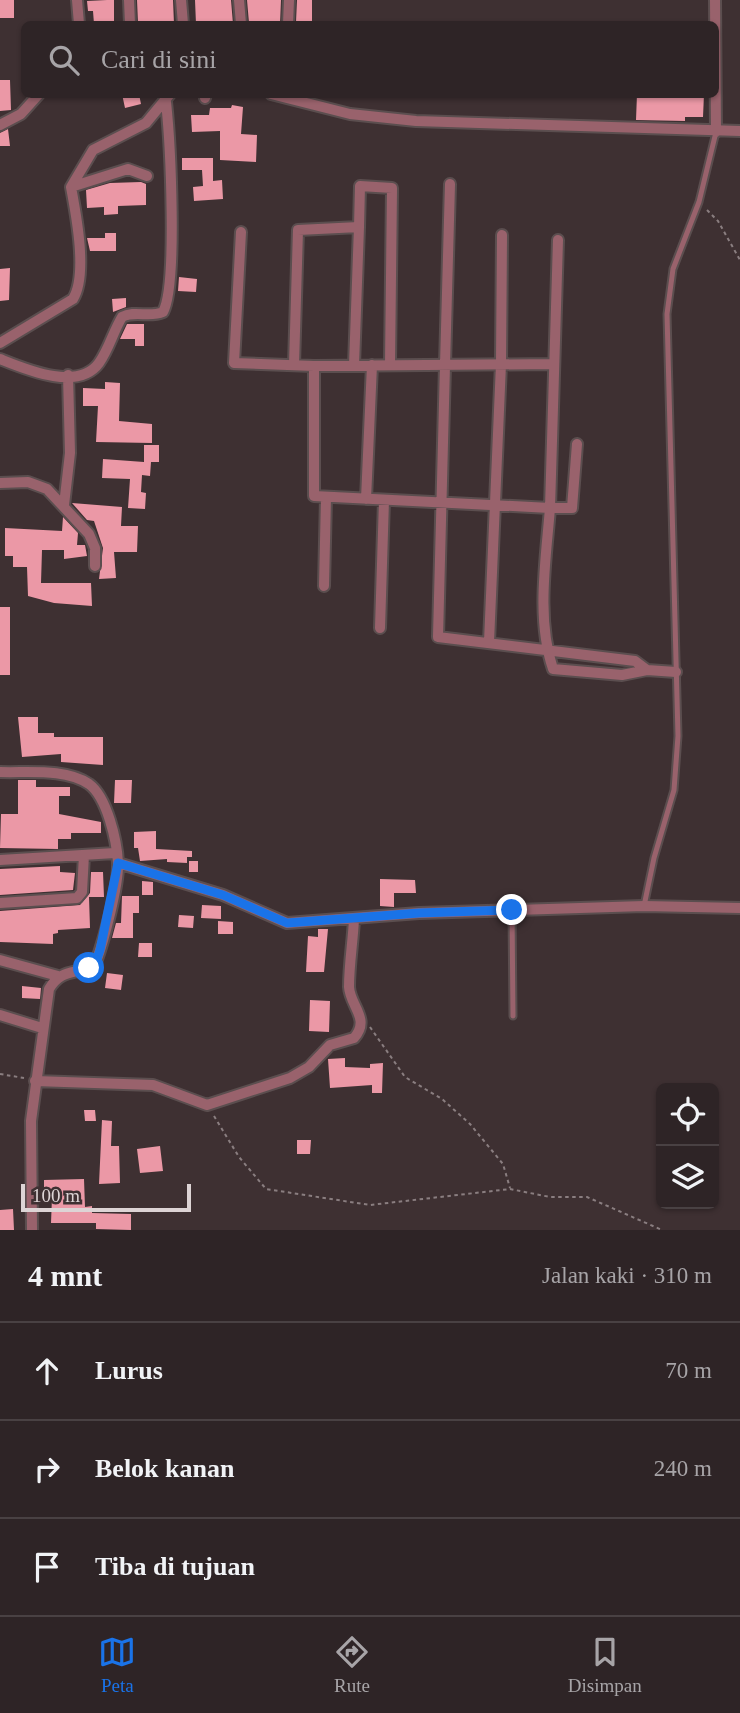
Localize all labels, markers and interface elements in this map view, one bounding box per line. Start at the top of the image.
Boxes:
search box [21,21,719,98]
icon: search [45,41,83,79]
text: Cari di sini [101,45,217,74]
route end [496,894,527,925]
route start [73,952,104,983]
map controls [656,1083,719,1209]
button: locate [656,1083,719,1146]
button: layers [656,1146,719,1209]
scale bar [21,1181,191,1213]
text: 100 m [32,1185,80,1206]
text: 4 mnt [28,1259,102,1292]
text: Jalan kaki · 310 m [542,1263,712,1288]
icon: ahead [28,1352,66,1390]
text: Lurus [95,1356,163,1385]
text: 70 m [665,1358,712,1383]
icon: right [28,1450,66,1488]
text: Belok kanan [95,1454,234,1483]
text: 240 m [654,1456,712,1481]
icon: arrive [28,1548,66,1586]
text: Tiba di tujuan [95,1552,255,1581]
tab: Peta [98,1633,136,1697]
tab: Rute [333,1633,371,1697]
tab: Disimpan [568,1633,642,1697]

